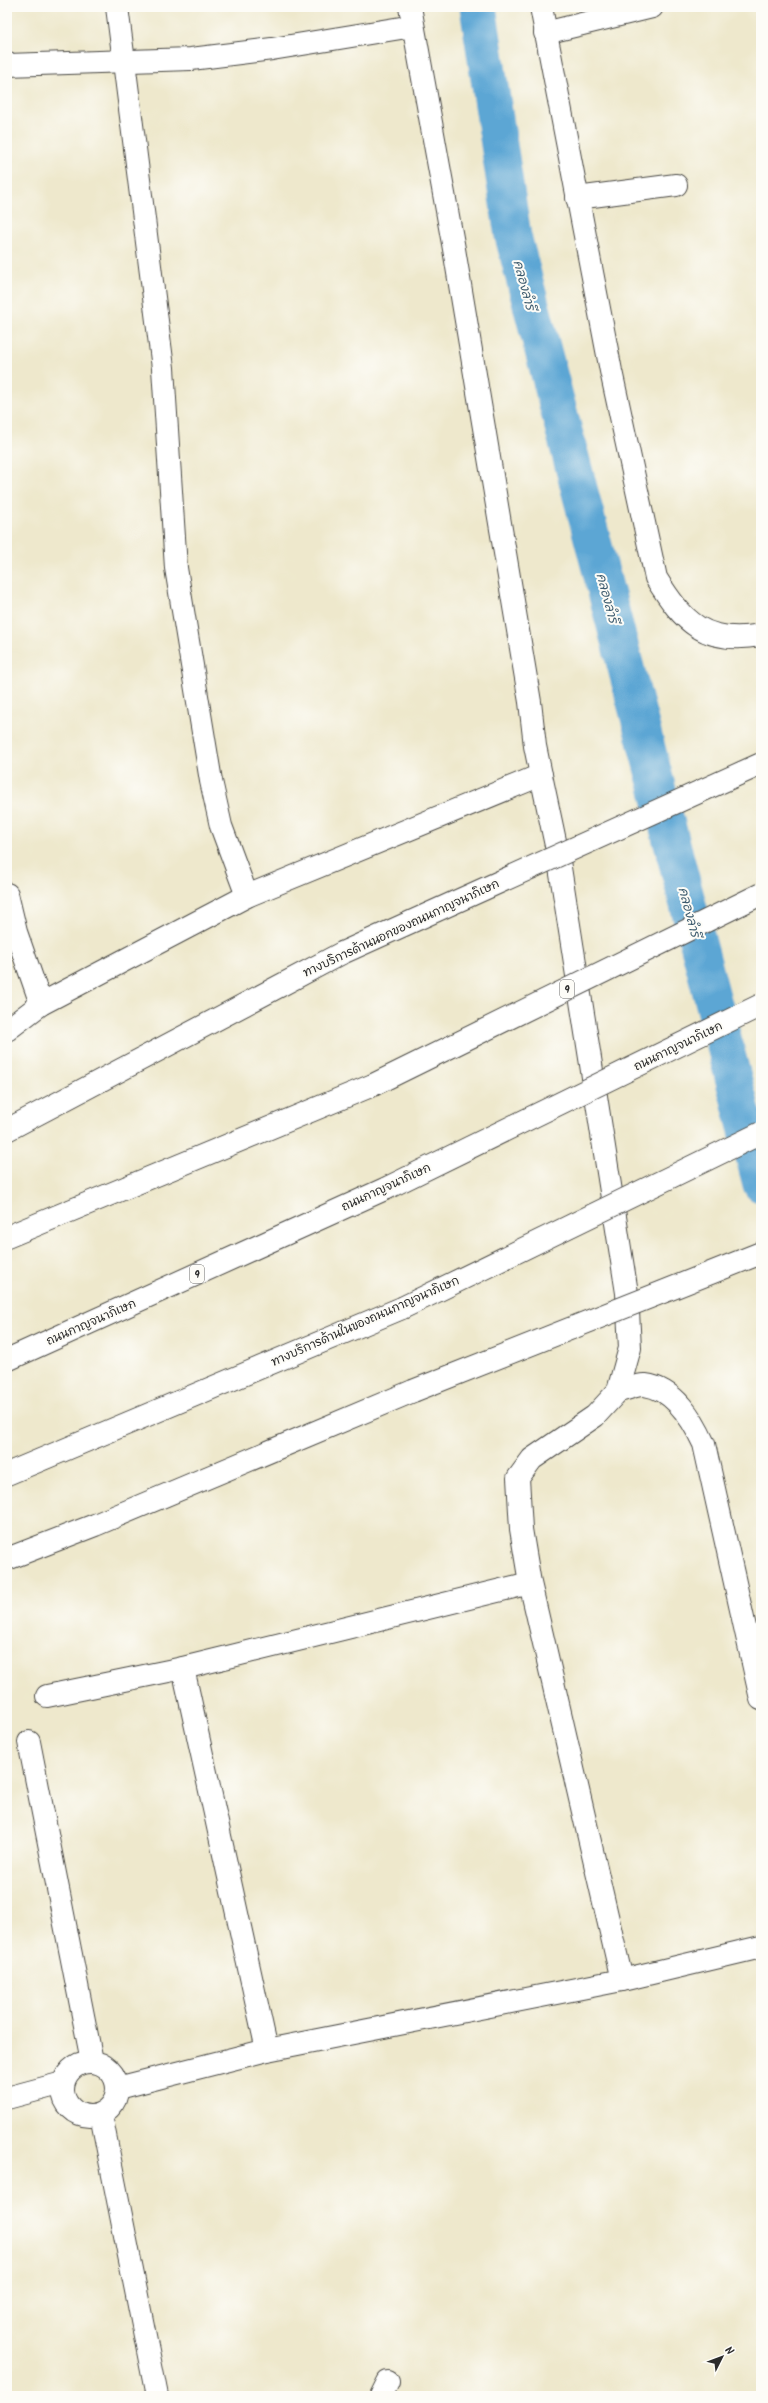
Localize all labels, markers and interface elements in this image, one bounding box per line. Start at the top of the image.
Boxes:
water label: คลองลำรี [507,258,541,316]
water label: คลองลำรี [590,571,624,629]
street label: ทางบริการด้านนอกของถนนกาญจนาภิเษก [300,874,503,983]
water label: คลองลำรี [672,885,706,943]
road number: 9 [560,980,574,998]
street label: ถนนกาญจนาภิเษก [631,1017,726,1076]
street label: ถนนกาญจนาภิเษก [338,1158,434,1217]
road number: 9 [190,1265,204,1283]
street label: ทางบริการด้านในของถนนกาญจนาภิเษก [268,1271,462,1372]
street label: ถนนกาญจนาภิเษก [43,1294,139,1351]
north arrow [702,2337,742,2377]
text: N [720,2342,738,2360]

